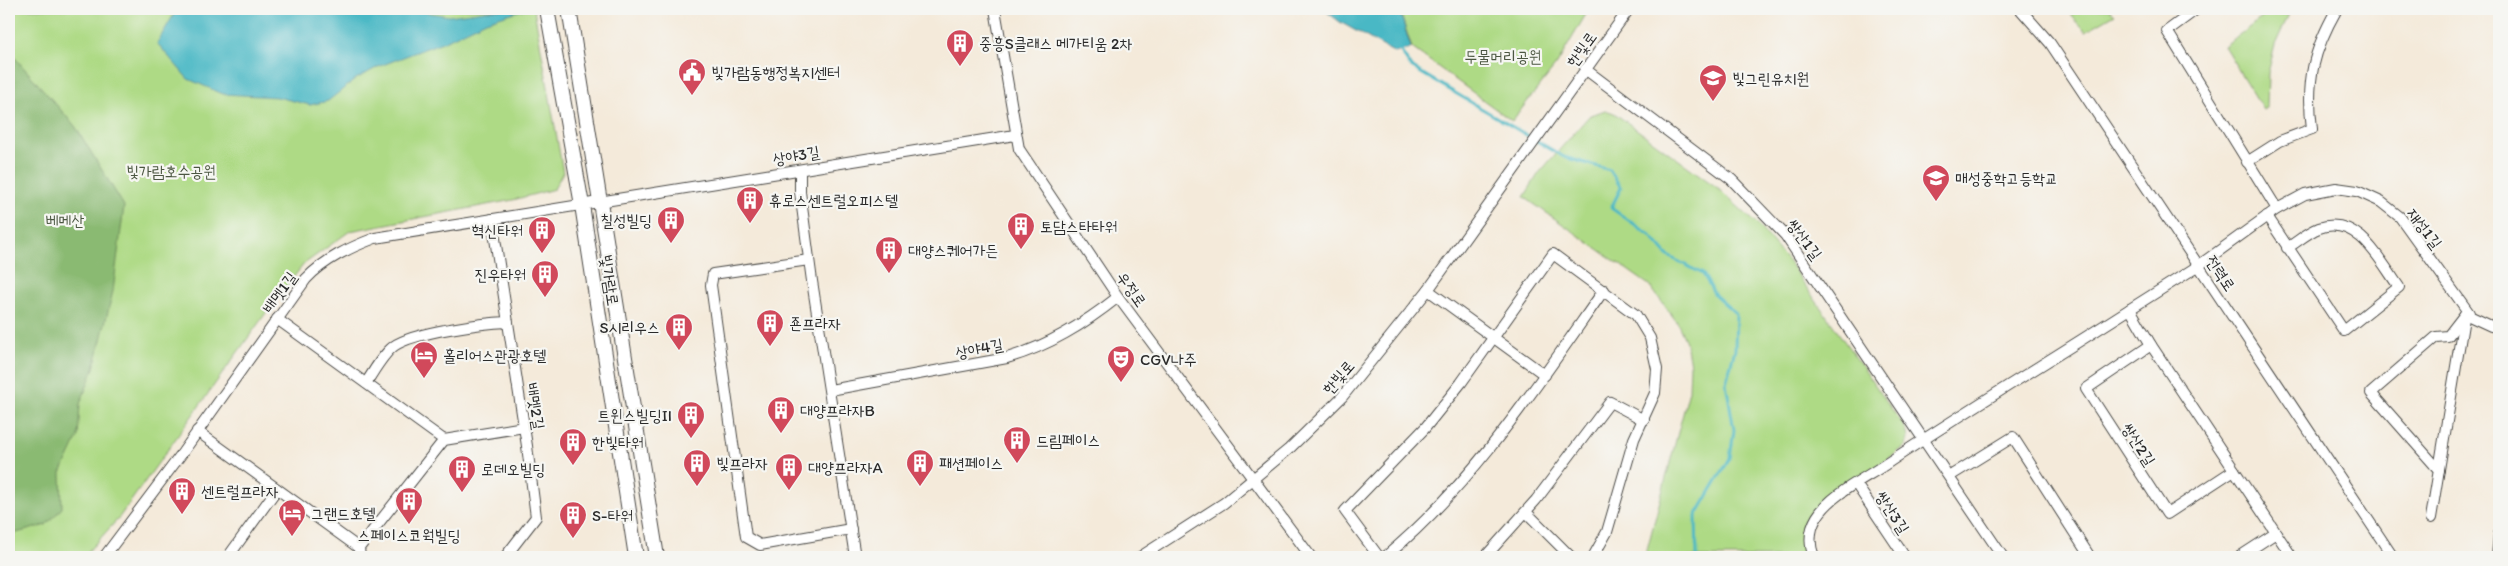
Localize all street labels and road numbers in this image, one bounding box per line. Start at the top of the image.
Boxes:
street label: 한빛로 [1562,28,1600,71]
street label: 상야3길 [771,142,821,169]
street label: 재성1길 [2403,204,2446,253]
street label: 쌍산1길 [1783,215,1826,264]
street label: 전력로 [2202,252,2239,295]
street label: 빛가람로 [596,253,623,307]
street label: 배멧1길 [258,268,301,317]
street label: 우정로 [1113,268,1150,311]
street label: 상야4길 [954,335,1005,362]
street label: 한빛로 [1319,357,1358,398]
street label: 배멧2길 [522,381,549,431]
street label: 쌍산2길 [2118,419,2159,469]
street label: 쌍산3길 [1872,487,1914,537]

